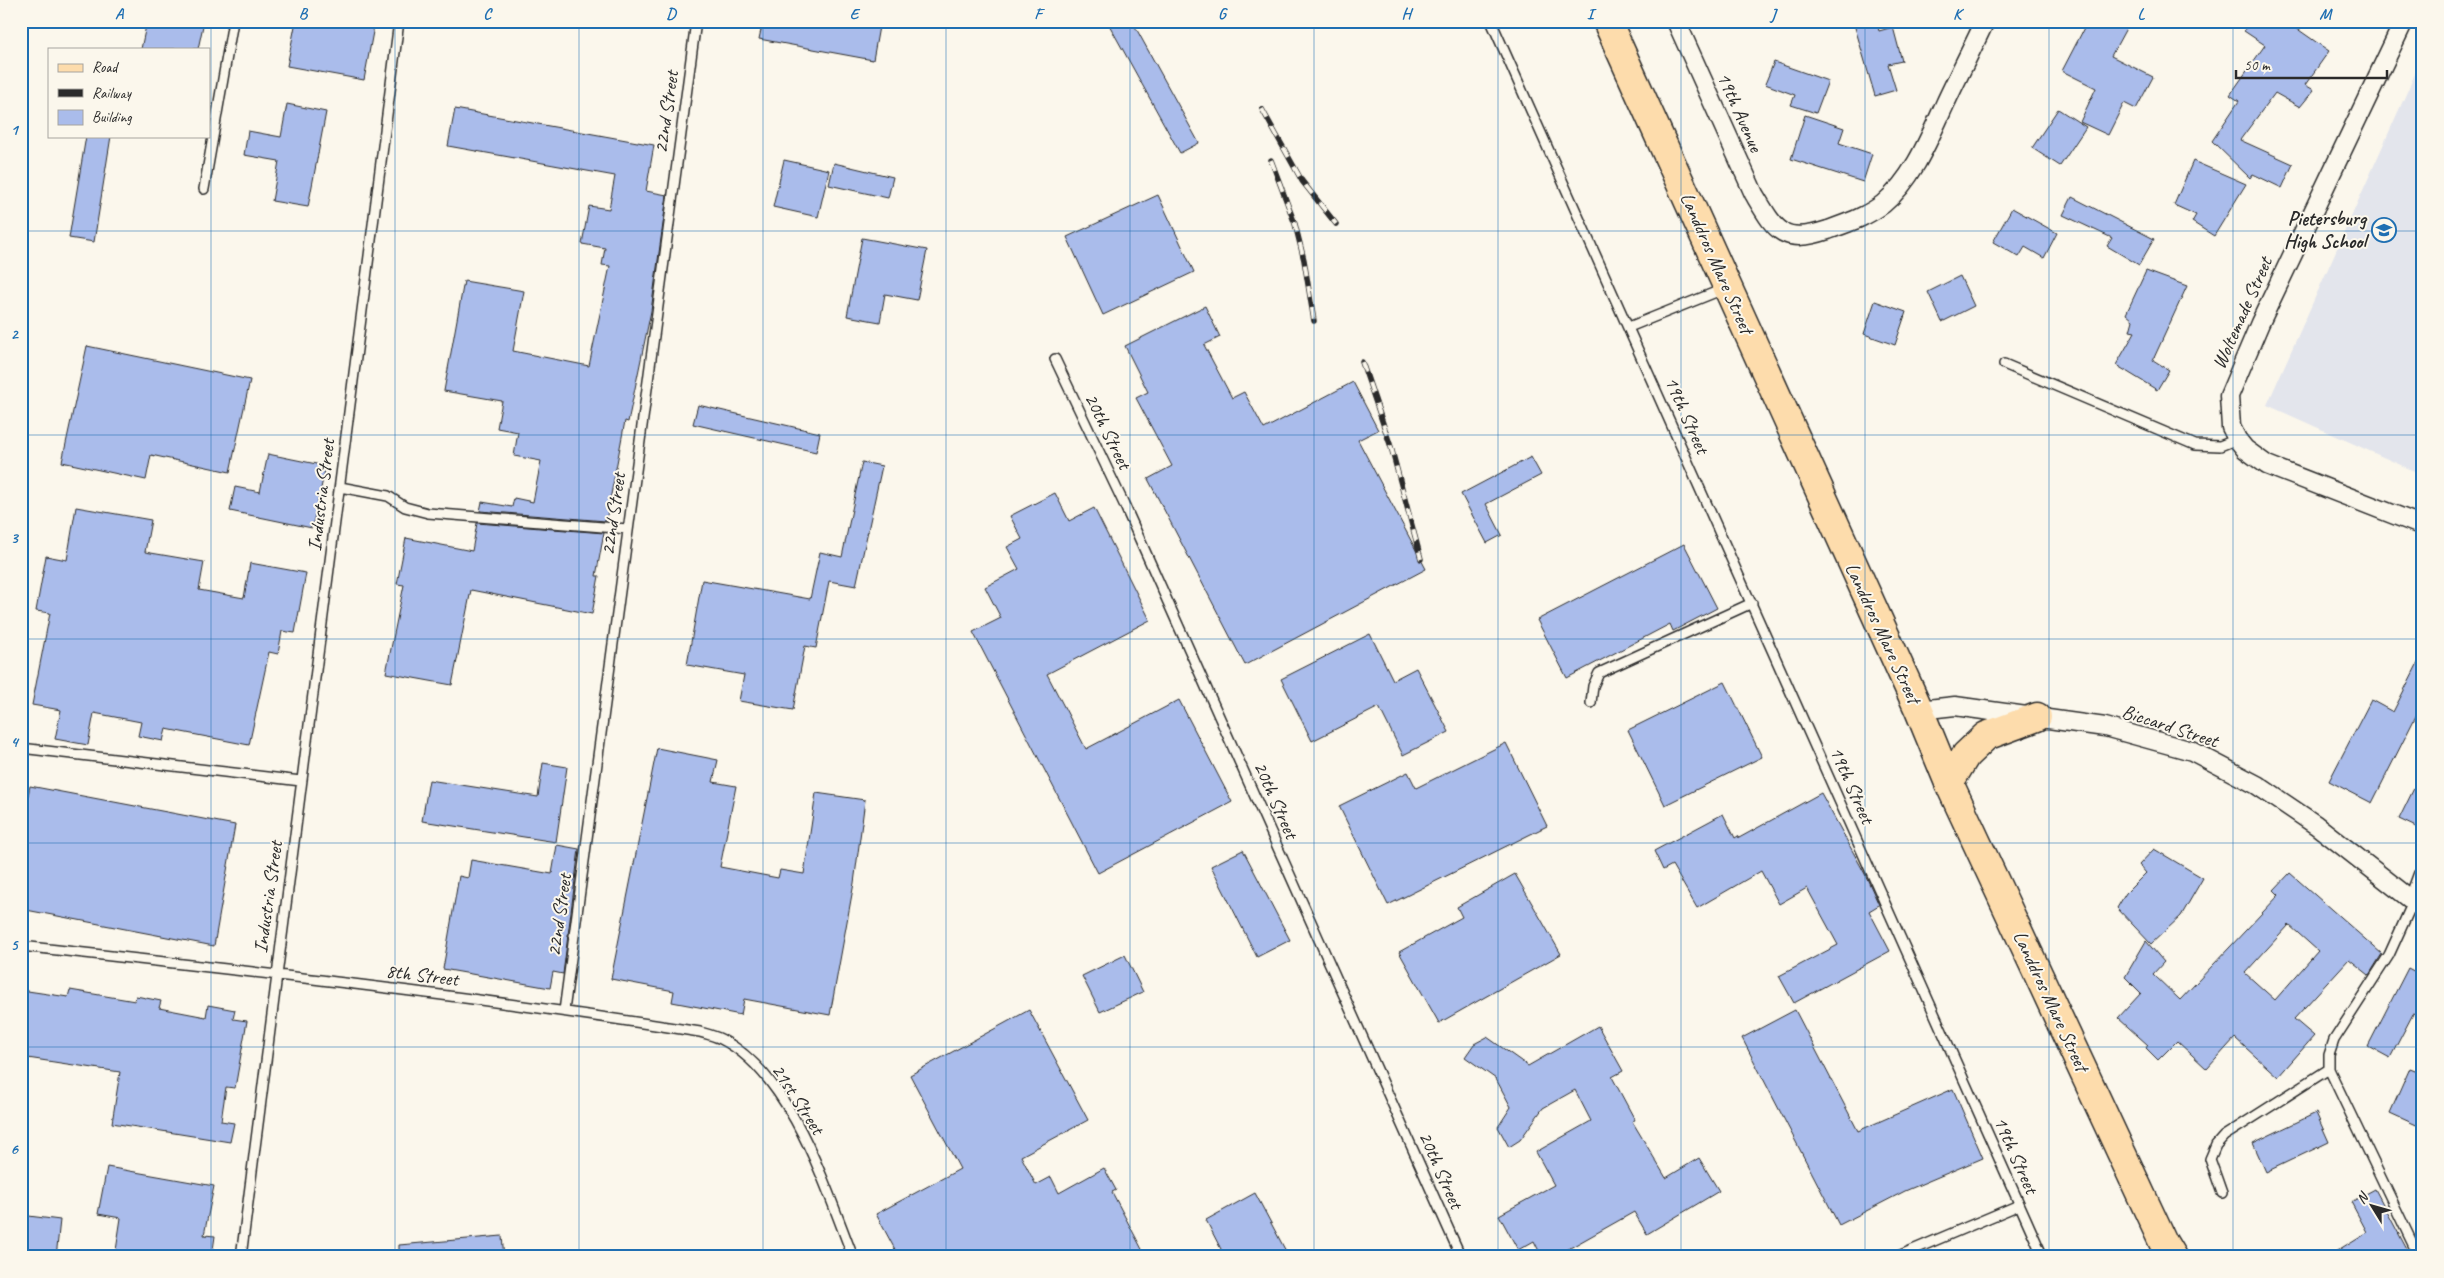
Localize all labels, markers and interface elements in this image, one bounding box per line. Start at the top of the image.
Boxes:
text: A [115,4,125,24]
text: B [299,4,309,24]
text: C [483,4,493,24]
text: D [666,4,677,24]
text: E [850,4,861,24]
text: F [1034,4,1045,24]
text: G [1218,4,1228,24]
text: H [1401,4,1413,24]
text: I [1587,4,1597,24]
text: J [1769,4,1778,24]
text: K [1953,4,1965,24]
text: L [2138,4,2146,24]
text: M [2319,4,2333,24]
legend [48,48,210,138]
scale bar [2236,48,2388,80]
text: 50 m [2244,56,2271,75]
text: Road [92,58,119,77]
street label: 22nd Street [648,67,684,155]
street label: 19th Avenue [1711,68,1769,157]
text: Railway [92,84,133,103]
text: Building [92,108,132,127]
text: 1 [10,120,19,140]
street label: Landdros Mare Street [1675,188,1761,341]
place label: Pietersburg High School [2284,206,2369,254]
school or university icon: Pietersburg High School [2371,217,2397,243]
street label: Woltemade Street [2206,251,2279,373]
text: 2 [10,324,19,344]
street label: 19th Street [1659,373,1716,460]
street label: 20th Street [1079,389,1138,475]
street label: Industria Street [302,435,341,552]
street label: 22nd Street [595,469,631,557]
text: 3 [10,528,19,548]
street label: Landdros Mare Street [1840,559,1928,710]
street label: Biccard Street [2119,699,2223,754]
text: 4 [10,732,19,752]
street label: 19th Street [1824,743,1881,830]
street label: 20th Street [1248,758,1305,845]
street label: Industria Street [248,837,289,955]
street label: 22nd Street [541,870,577,958]
street label: Landdros Mare Street [2008,927,2096,1078]
text: 5 [11,935,20,955]
street label: 8th Street [384,958,462,992]
street label: 21st Street [766,1059,831,1141]
street label: 19th Street [1988,1113,2045,1200]
street label: 20th Street [1413,1128,1470,1215]
text: 6 [10,1139,19,1159]
north arrow [2346,1180,2396,1230]
text: N [2353,1188,2373,1207]

